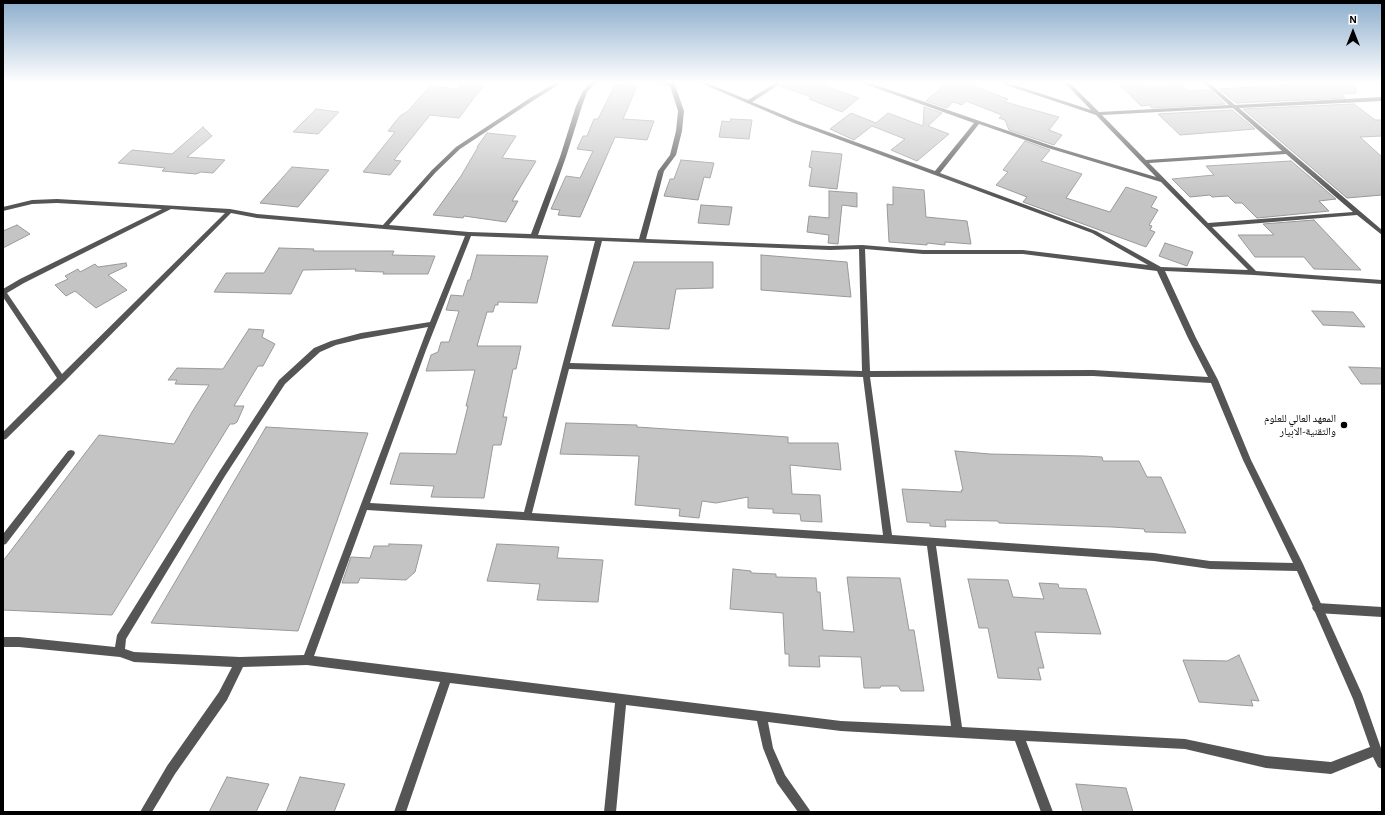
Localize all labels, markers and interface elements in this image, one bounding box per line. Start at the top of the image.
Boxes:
north arrow [1333,12,1373,52]
text: N [1349,14,1357,25]
place label: المعهد العالي للعلوم والتقنية-الابيار [1264,412,1336,438]
marker: المعهد العالي للعلوم والتقنية-الابيار [1339,420,1349,430]

